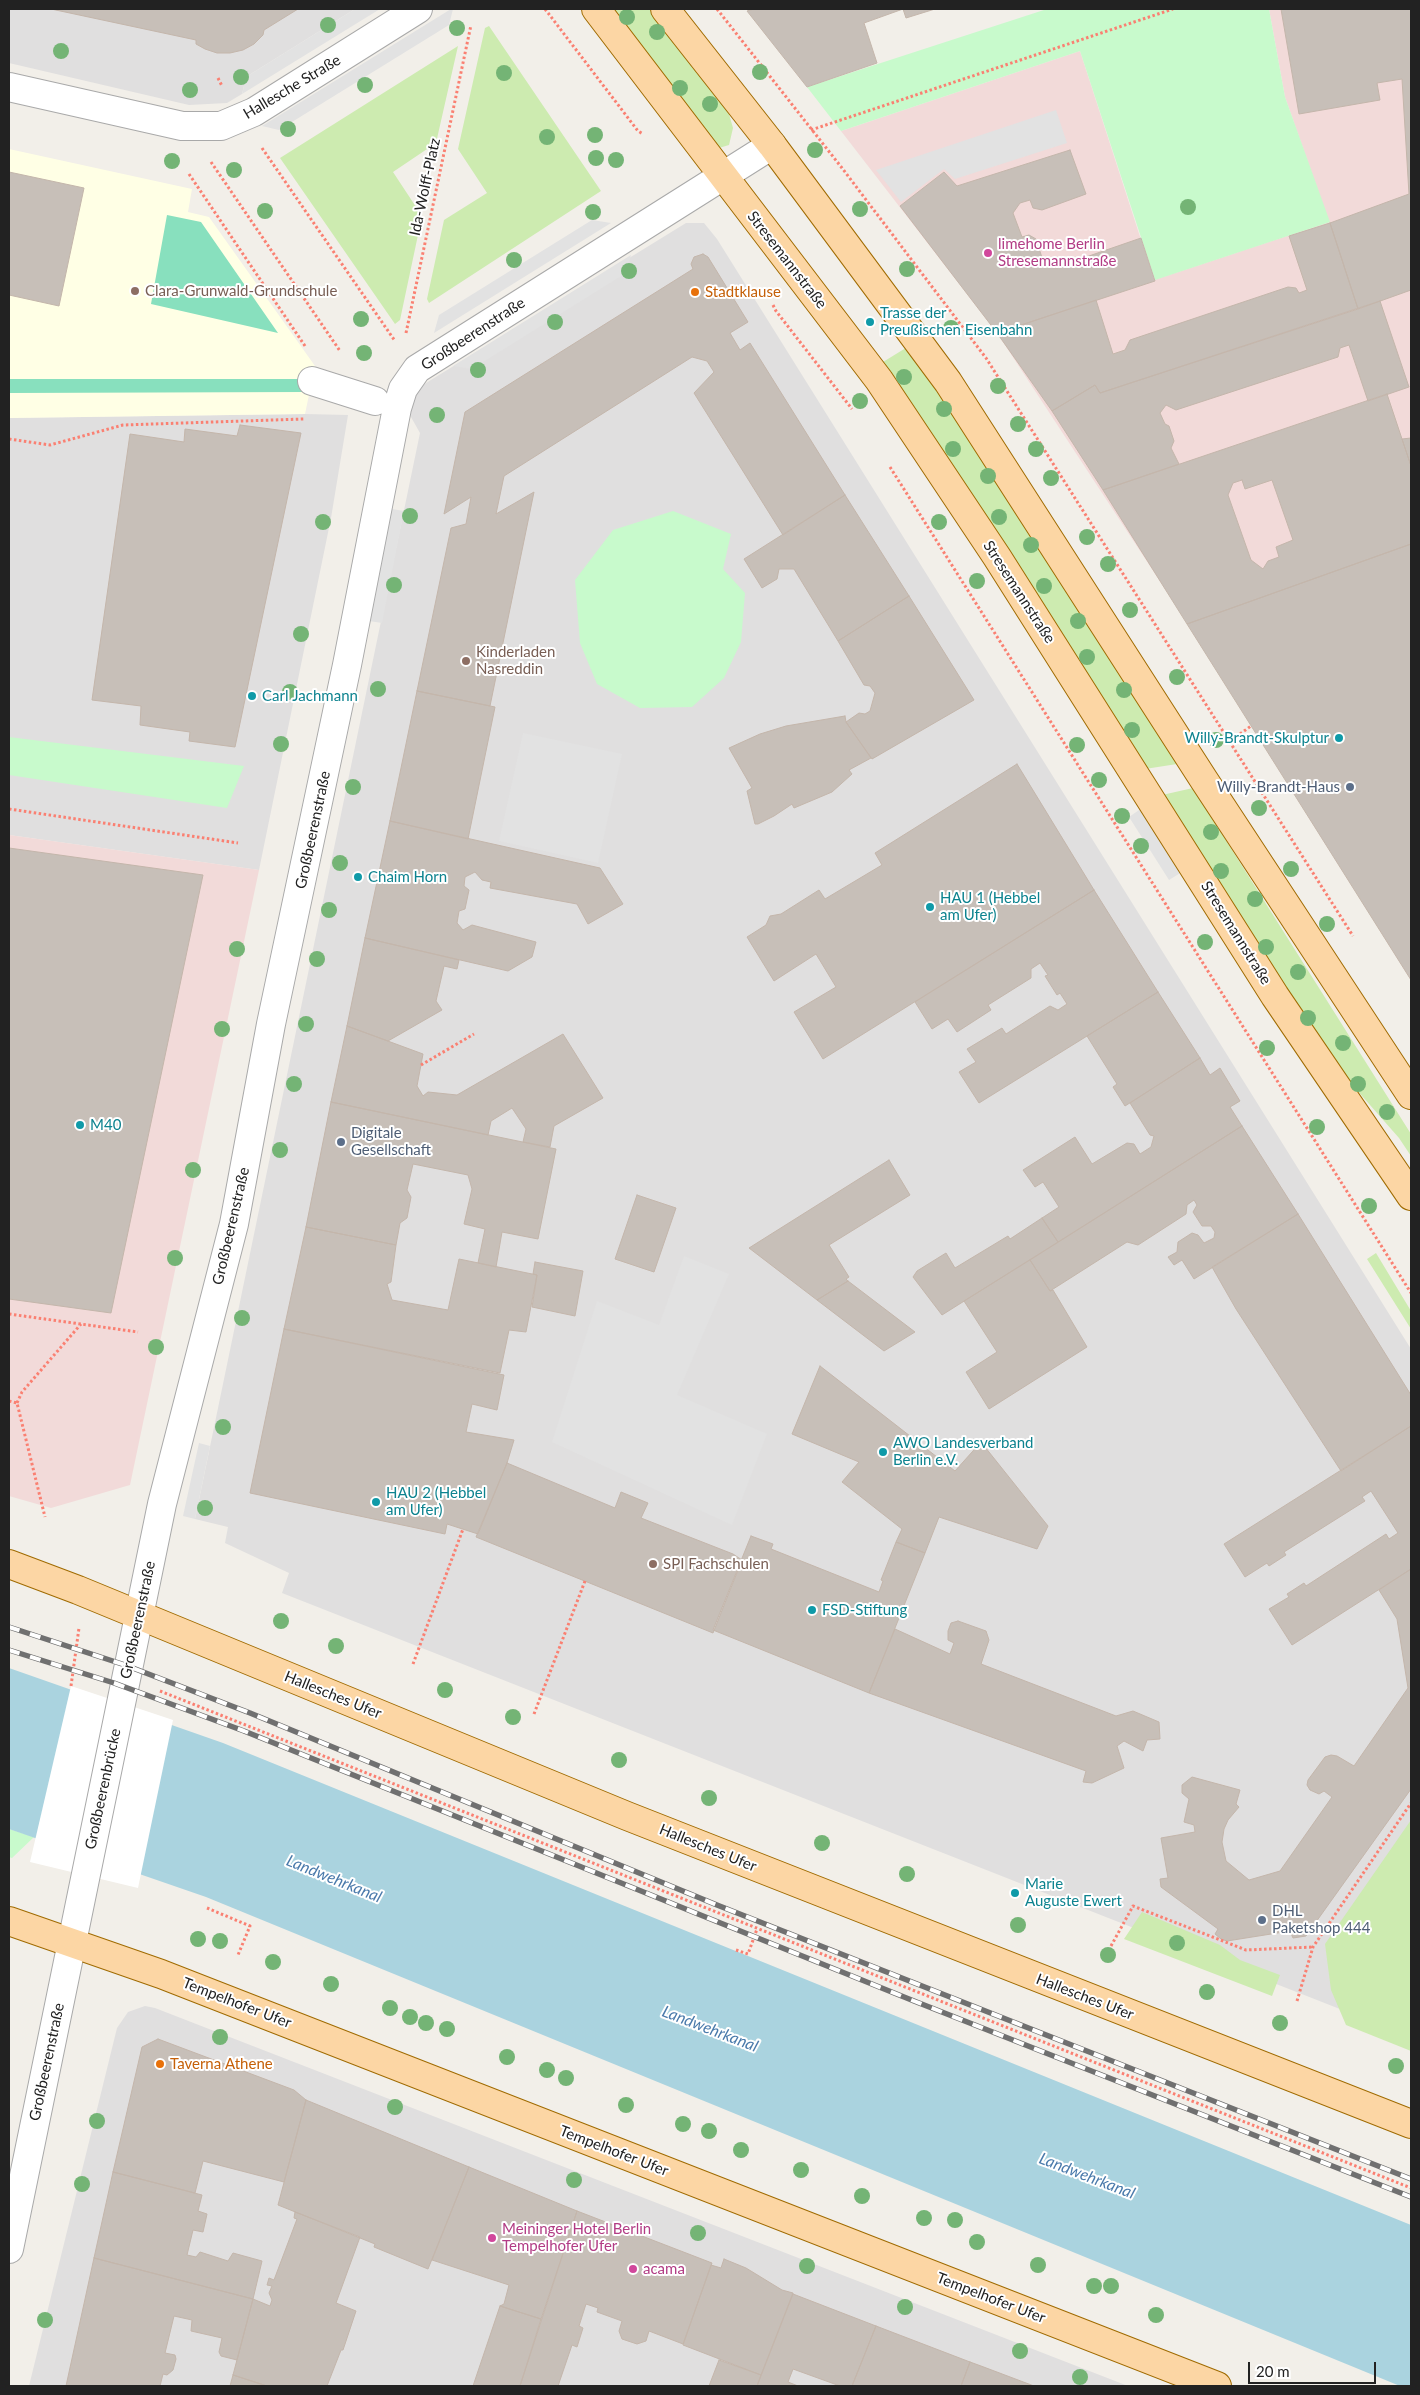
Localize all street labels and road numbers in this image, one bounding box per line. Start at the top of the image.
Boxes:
street label: Hallesche Straße [240,51,344,123]
street label: Ida-Wolff-Platz [406,137,444,237]
street label: Stresemannstraße [743,208,831,312]
street label: Großbeerenstraße [418,294,528,374]
street label: Stresemannstraße [979,537,1059,647]
street label: Großbeerenstraße [292,769,334,891]
street label: Stresemannstraße [1197,878,1275,988]
street label: Großbeerenstraße [209,1165,253,1287]
street label: Großbeerenstraße [117,1559,159,1681]
street label: Hallesches Ufer [282,1667,384,1723]
street label: Großbeerenbrücke [81,1727,125,1851]
street label: Hallesches Ufer [657,1820,759,1876]
street label: Hallesches Ufer [1034,1970,1136,2024]
street label: Tempelhofer Ufer [180,1974,294,2032]
street label: Großbeerenstraße [26,2001,68,2123]
street label: Tempelhofer Ufer [557,2122,671,2180]
street label: Tempelhofer Ufer [934,2269,1048,2327]

